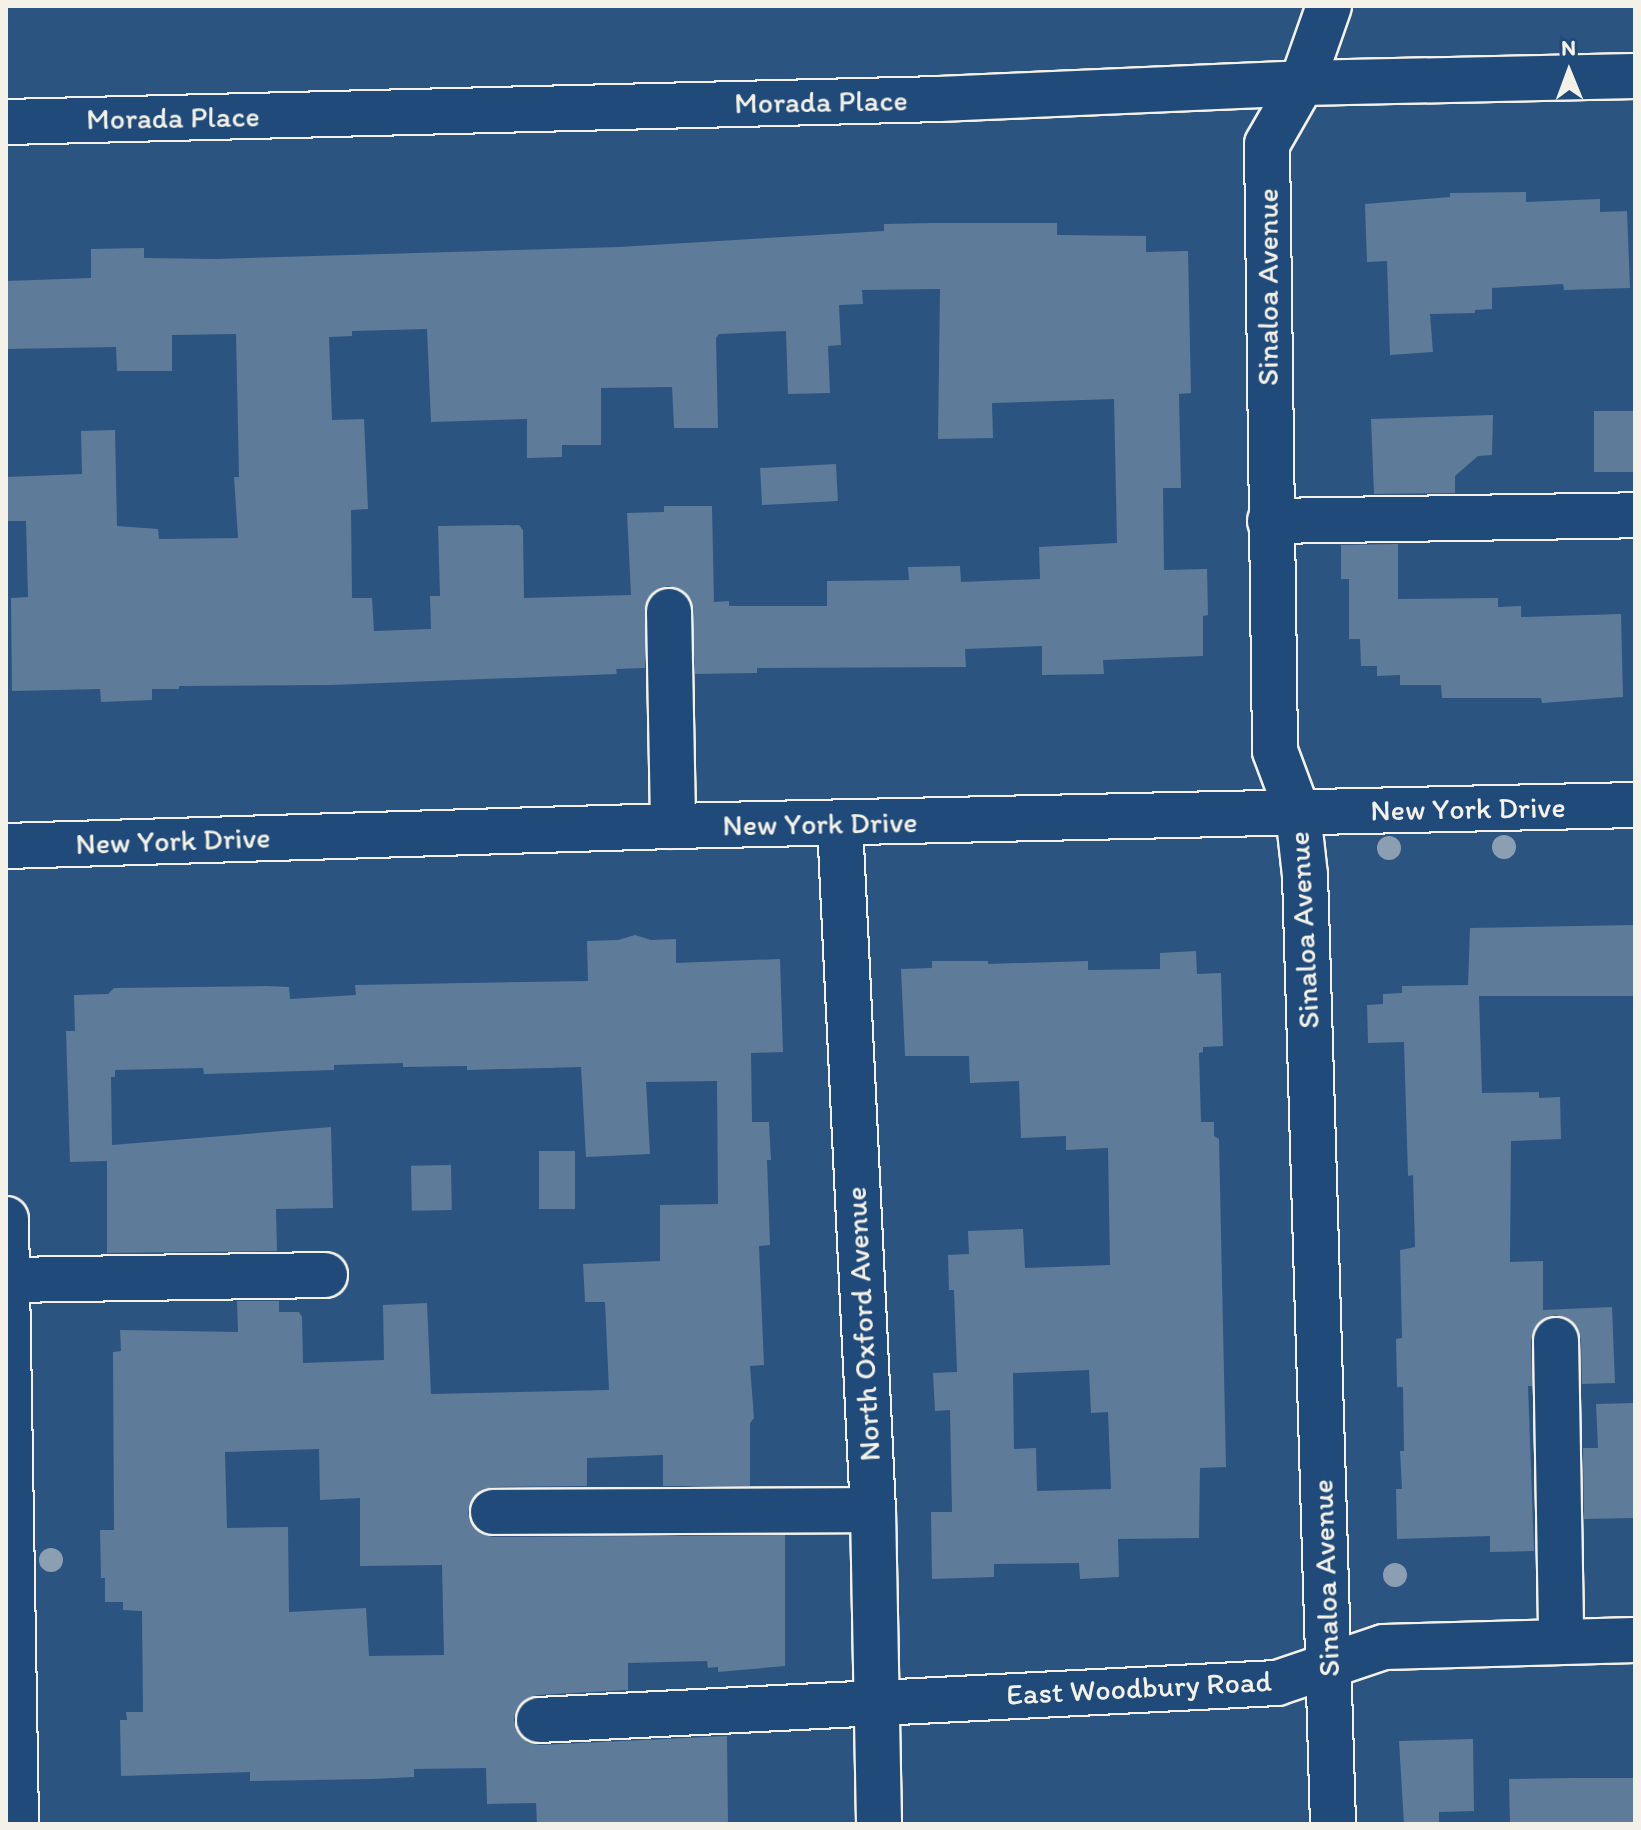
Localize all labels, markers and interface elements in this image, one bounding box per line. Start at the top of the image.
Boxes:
north arrow [1529,32,1609,112]
text: N [1561,34,1576,61]
street label: Morada Place [734,82,908,122]
street label: Morada Place [86,98,260,138]
street label: Sinaloa Avenue [1250,189,1286,385]
street label: New York Drive [1371,789,1565,829]
street label: New York Drive [723,804,917,844]
street label: New York Drive [76,820,270,862]
street label: Sinaloa Avenue [1281,831,1327,1029]
street label: North Oxford Avenue [838,1187,888,1461]
street label: Sinaloa Avenue [1305,1479,1347,1677]
street label: East Woodbury Road [1006,1663,1272,1713]

